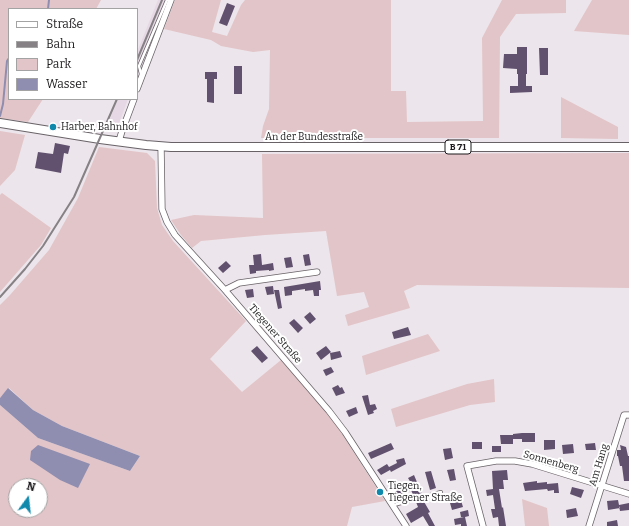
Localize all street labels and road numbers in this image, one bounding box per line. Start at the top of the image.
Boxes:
street label: An der Bundesstraße [265,131,363,143]
road number: B 71 [445,140,471,154]
street label: Tiegener Straße [246,302,304,366]
street label: Am Hang [587,442,611,488]
street label: Sonnenberg [522,448,580,476]

